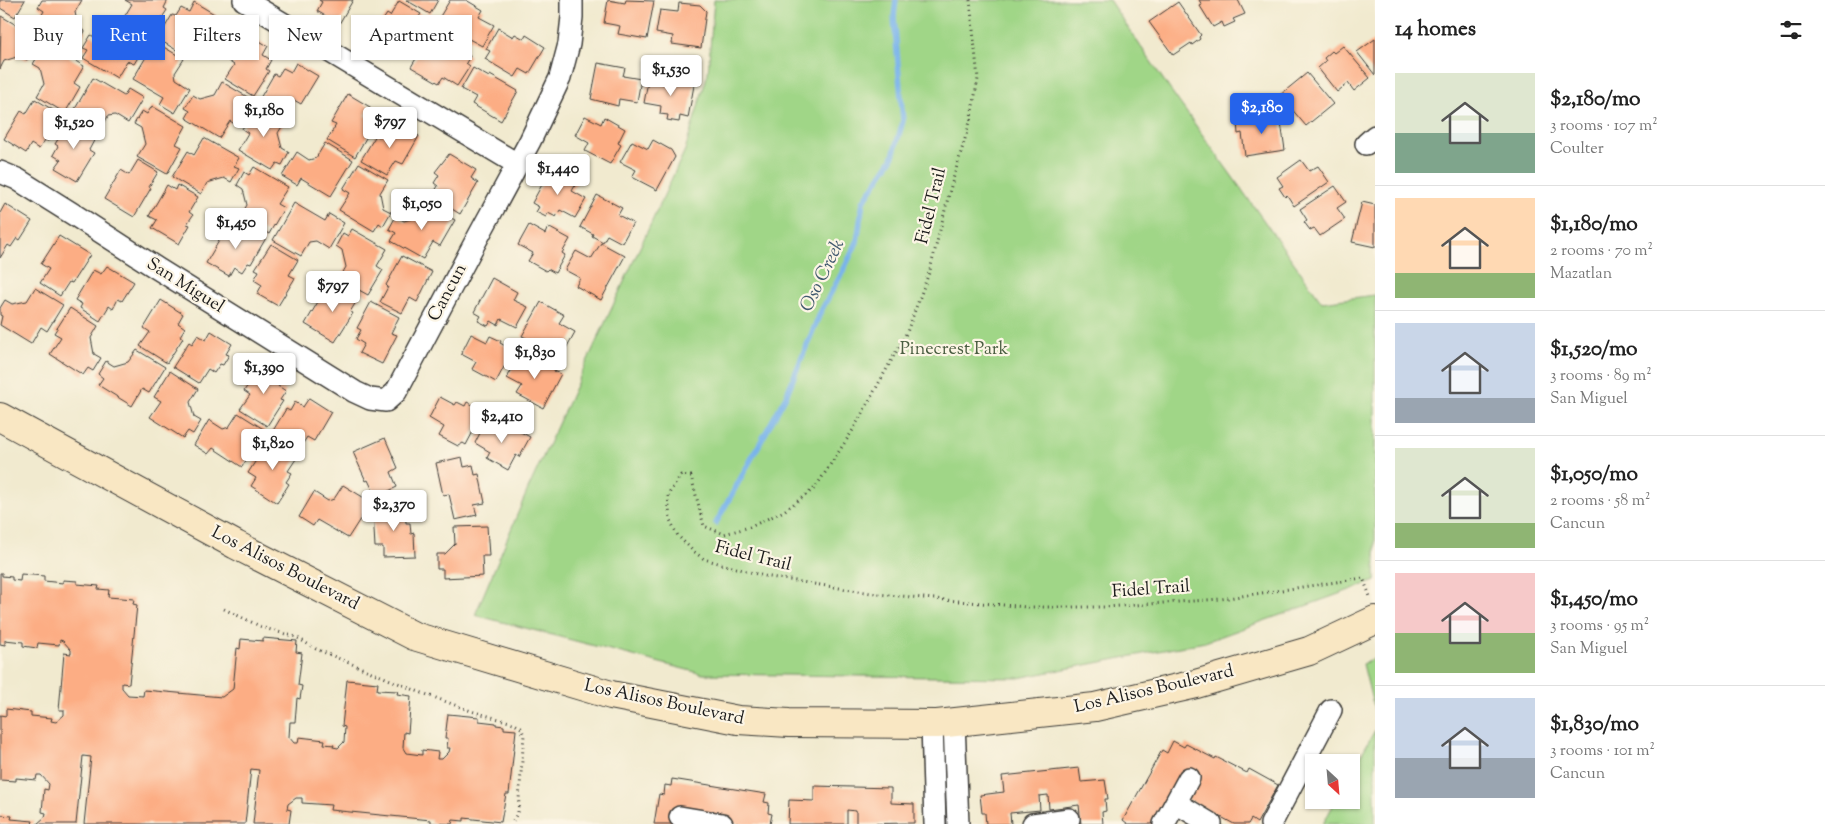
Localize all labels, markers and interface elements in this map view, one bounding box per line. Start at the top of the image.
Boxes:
chip: Buy [15,15,82,60]
chip: Rent [92,15,165,60]
chip: Filters [175,15,259,60]
chip: New [269,15,341,60]
chip: Apartment [351,15,472,60]
text: 14 homes [1395,15,1476,45]
icon: filters [1777,16,1805,44]
pin: $1,530 [630,54,712,97]
text: $1,530 [652,59,690,82]
text: $2,180/mo [1550,85,1641,115]
pin: $2,180 [1221,92,1303,135]
icon: home [1435,93,1495,153]
pin: $1,180 [223,96,305,138]
text: $2,180 [1241,97,1283,120]
text: $1,180 [244,100,284,123]
pin: $797 [360,106,420,149]
pin: $1,520 [33,108,115,150]
text: $797 [374,111,406,134]
text: $1,520 [54,112,94,135]
text: 3 rooms · 107 m² [1550,115,1658,138]
text: Coulter [1550,138,1604,161]
pin: $1,440 [517,154,599,196]
text: $1,440 [537,158,579,181]
street label: Fidel Trail [910,165,954,247]
pin: $1,050 [381,188,463,231]
text: $1,050 [402,193,442,216]
pin: $1,450 [195,208,277,250]
text: $1,180/mo [1550,210,1638,240]
text: $1,450 [216,212,256,235]
icon: home [1435,218,1495,278]
water label: Oso Creek [794,235,852,317]
text: 2 rooms · 70 m² [1550,240,1653,263]
street label: San Miguel [141,252,229,320]
street label: Cancun [422,259,474,327]
text: Mazatlan [1550,263,1612,286]
pin: $797 [303,270,363,313]
text: $797 [317,275,349,298]
text: $1,520/mo [1550,335,1638,365]
park label: Pinecrest Park [900,337,1008,363]
pin: $1,830 [494,338,576,380]
text: $1,830 [515,342,555,365]
icon: home [1435,343,1495,403]
pin: $1,390 [223,352,305,395]
text: $1,390 [244,357,284,380]
text: 3 rooms · 89 m² [1550,365,1652,388]
text: San Miguel [1550,388,1628,411]
pin: $2,410 [461,402,543,444]
text: $2,410 [481,406,523,429]
pin: $1,820 [232,428,314,471]
text: $1,820 [252,433,294,456]
text: $1,050/mo [1550,460,1638,490]
icon: home [1435,468,1495,528]
pin: $2,370 [353,490,435,532]
text: 2 rooms · 58 m² [1550,490,1650,513]
text: $2,370 [373,494,415,517]
text: Cancun [1550,513,1605,536]
street label: Los Alisos Boulevard [206,520,364,618]
street label: Fidel Trail [712,535,794,579]
street label: Fidel Trail [1111,574,1191,606]
text: $1,450/mo [1550,585,1638,615]
icon: home [1435,593,1495,653]
text: 3 rooms · 95 m² [1550,615,1649,638]
text: San Miguel [1550,638,1628,661]
street label: Los Alisos Boulevard [1072,659,1236,721]
street label: Los Alisos Boulevard [582,673,746,733]
text: $1,830/mo [1550,710,1639,740]
icon: home [1435,718,1495,778]
text: 3 rooms · 101 m² [1550,740,1655,763]
north arrow [1305,754,1360,809]
map controls [1305,754,1360,809]
text: Cancun [1550,763,1605,786]

